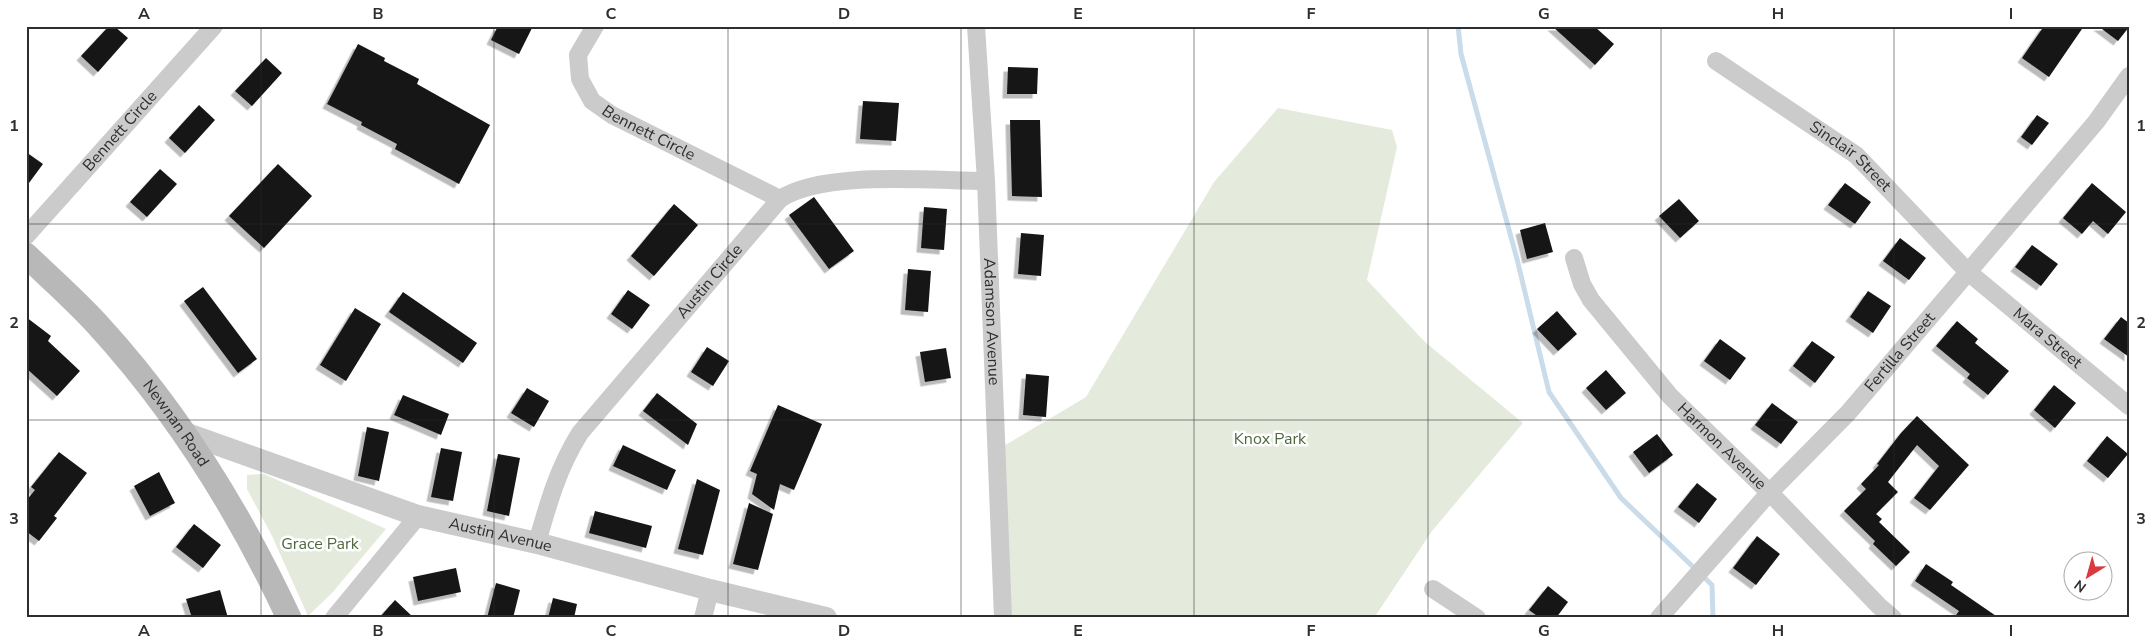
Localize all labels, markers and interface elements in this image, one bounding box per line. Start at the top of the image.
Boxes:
text: A [138,3,150,25]
text: B [372,3,384,25]
text: C [606,3,617,25]
text: D [838,3,850,25]
text: E [1073,3,1083,25]
text: F [1307,3,1316,25]
text: G [1538,3,1550,25]
text: H [1772,3,1784,25]
text: I [2009,3,2013,25]
street label: Bennett Circle [78,86,162,176]
street label: Bennett Circle [597,100,699,166]
text: 1 [9,115,19,137]
text: 1 [2136,115,2146,137]
street label: Sinclair Street [1805,116,1896,197]
street label: Austin Circle [671,239,748,323]
street label: Adamson Avenue [978,257,1005,386]
street label: Mara Street [2008,303,2087,374]
street label: Fertilla Street [1860,307,1940,397]
text: 2 [9,312,19,334]
text: 2 [2136,312,2146,334]
street label: Newnan Road [137,375,214,471]
street label: Harmon Avenue [1672,398,1771,495]
park label: Knox Park [1234,428,1307,450]
text: 3 [9,508,19,530]
text: 3 [2136,508,2146,530]
street label: Austin Avenue [447,512,554,558]
park label: Grace Park [281,533,360,555]
north arrow [2062,552,2112,602]
text: N [2071,575,2090,597]
text: A [138,620,150,642]
text: B [372,620,384,642]
text: C [606,620,617,642]
text: D [838,620,850,642]
text: E [1073,620,1083,642]
text: F [1307,620,1316,642]
text: G [1538,620,1550,642]
text: H [1772,620,1784,642]
text: I [2009,620,2013,642]

